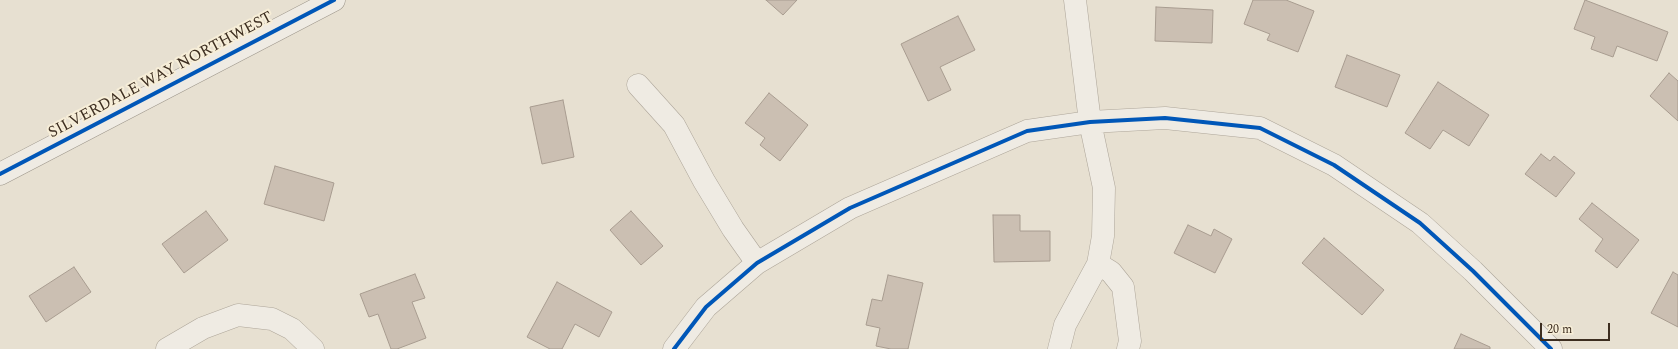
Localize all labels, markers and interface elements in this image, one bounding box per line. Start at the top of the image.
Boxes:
street label: SILVERDALE WAY NORTHWEST [45,8,277,144]
scale bar [1542,315,1612,341]
text: 20 m [1547,320,1572,339]

